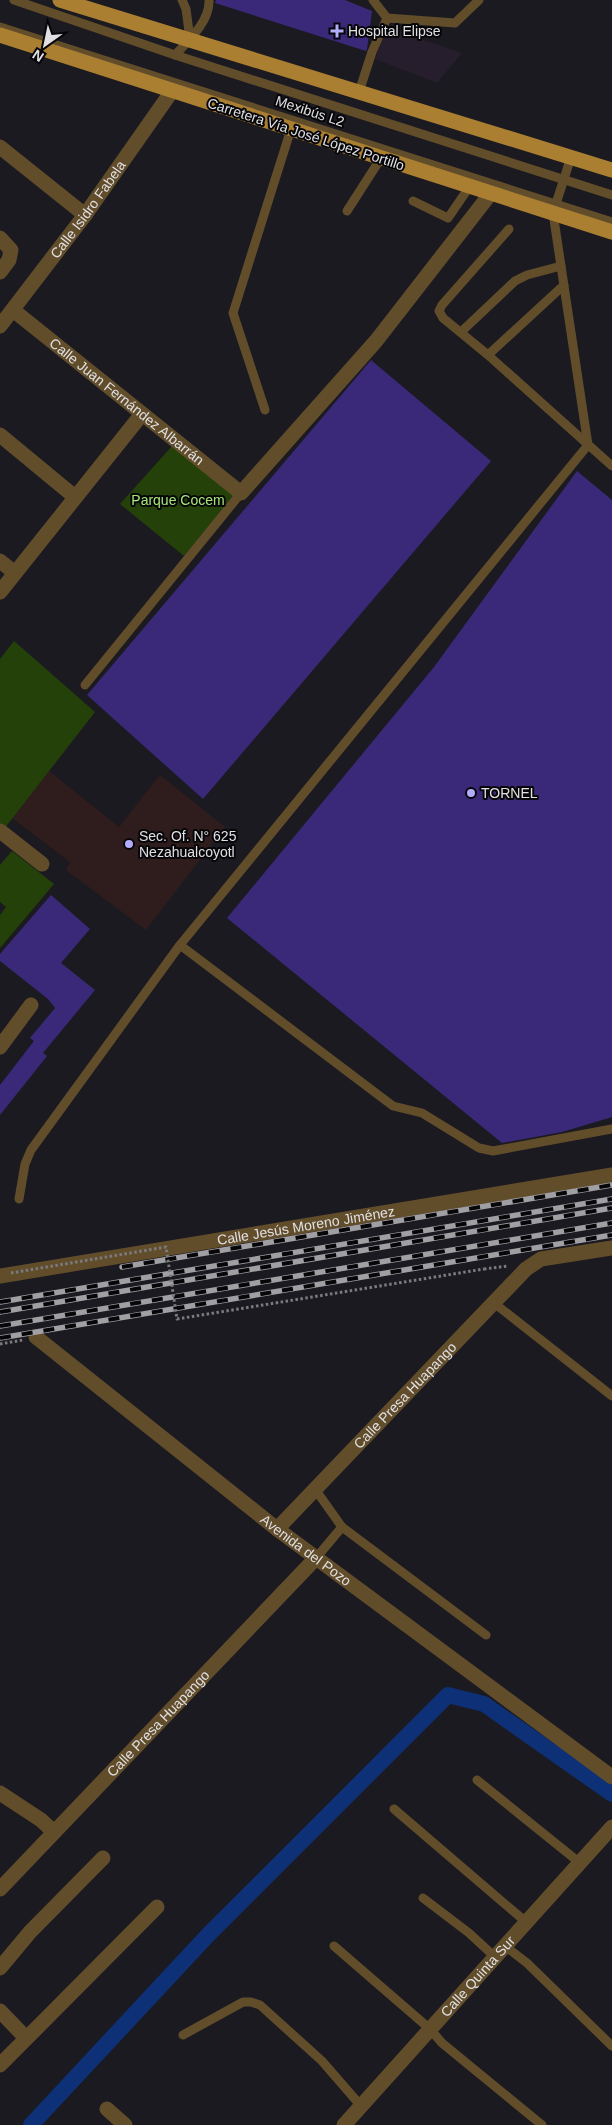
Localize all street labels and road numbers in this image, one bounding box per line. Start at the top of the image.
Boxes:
street label: Mexibús L2 [273,92,347,130]
street label: Carretera Vía José López Portillo [205,95,407,174]
street label: Calle Isidro Fabela [47,157,129,261]
street label: Calle Juan Fernández Albarrán [46,335,207,468]
street label: Calle Jesús Moreno Jiménez [216,1203,396,1248]
street label: Calle Presa Huapango [350,1339,460,1452]
street label: Avenida del Pozo [258,1511,354,1589]
street label: Calle Presa Huapango [104,1667,213,1780]
street label: Calle Quinta Sur [437,1932,518,2020]

